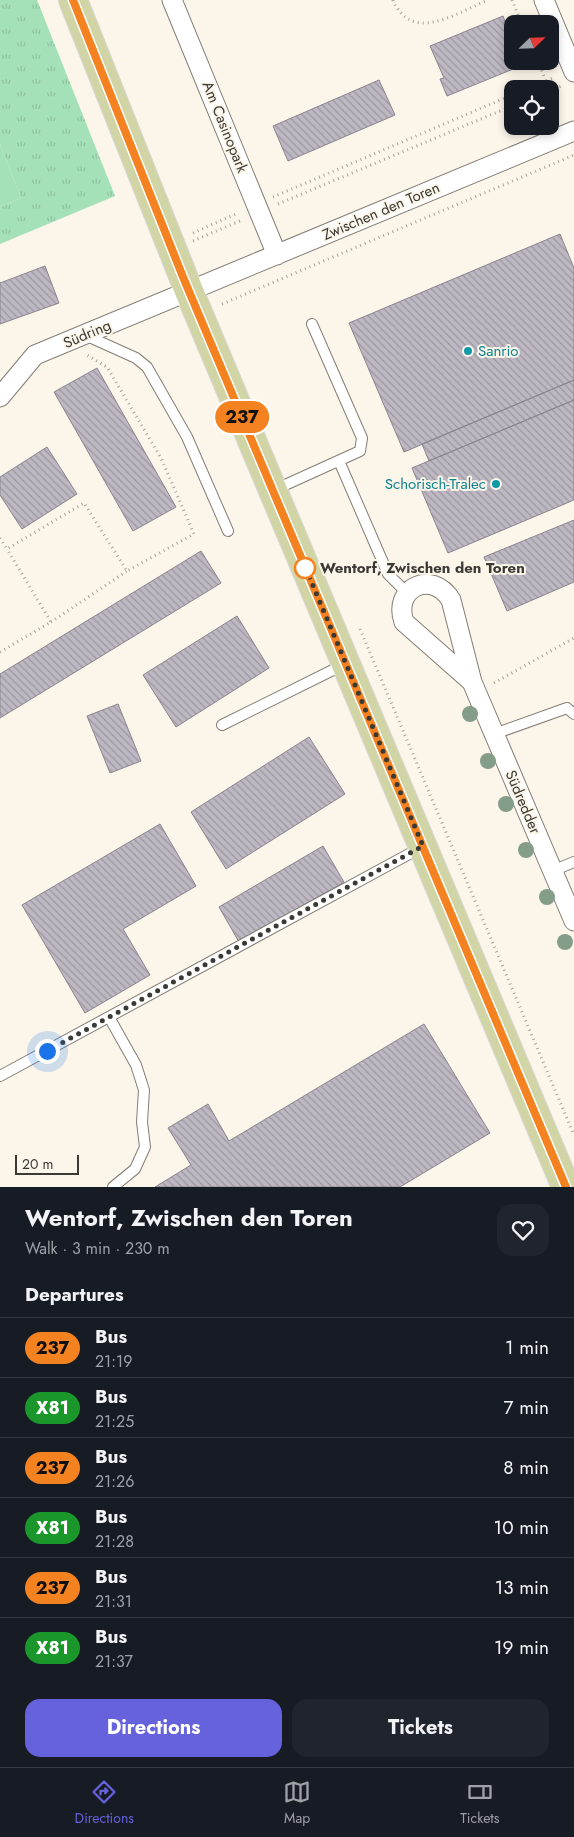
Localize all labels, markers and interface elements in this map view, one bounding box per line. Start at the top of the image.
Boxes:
north arrow [504,15,559,70]
map controls [504,15,559,135]
street label: Am Casinopark [197,78,254,177]
button: locate [504,80,559,135]
street label: Zwischen den Toren [319,176,443,246]
street label: Südring [60,314,114,354]
place label: Sanrio [478,340,519,362]
marker: Sanrio [462,345,474,357]
line badge: 237 [213,401,271,433]
text: 237 [225,404,259,430]
place label: Schorisch-Tralec [385,473,486,495]
marker: Schorisch-Tralec [490,478,502,490]
marker: Wentorf, Zwischen den Toren [294,557,316,579]
place label: Wentorf, Zwischen den Toren [320,557,525,579]
street label: Südredder [500,767,547,838]
your location [35,1039,60,1064]
scale bar [15,1152,79,1175]
text: 20 m [22,1154,54,1174]
text: Wentorf, Zwischen den Toren [25,1200,353,1235]
button: heart [497,1204,549,1256]
text: Walk · 3 min · 230 m [25,1237,170,1260]
text: Departures [25,1281,124,1308]
text: Bus [95,1323,127,1350]
text: 1 min [505,1334,549,1361]
text: 237 [36,1335,69,1361]
text: 21:19 [95,1350,133,1373]
text: Bus [95,1383,127,1410]
text: 7 min [504,1394,549,1421]
text: X81 [36,1395,69,1421]
text: 21:25 [95,1410,134,1433]
text: Bus [95,1443,127,1470]
text: 8 min [503,1454,549,1481]
text: 237 [36,1455,69,1481]
text: 21:26 [95,1470,134,1493]
text: Bus [95,1503,127,1530]
text: 10 min [494,1514,549,1541]
text: X81 [36,1515,69,1541]
text: 21:28 [95,1530,134,1553]
text: Bus [95,1563,127,1590]
text: 13 min [495,1574,549,1601]
text: 237 [36,1575,69,1601]
text: 21:31 [95,1590,132,1613]
text: Bus [95,1623,127,1650]
text: 19 min [494,1634,549,1661]
text: X81 [36,1635,69,1661]
text: 21:37 [95,1650,133,1673]
button: Directions [25,1699,282,1757]
button: Tickets [292,1699,549,1757]
tab: Directions [75,1778,134,1828]
tab: Map [283,1778,311,1828]
tab: Tickets [460,1778,499,1828]

